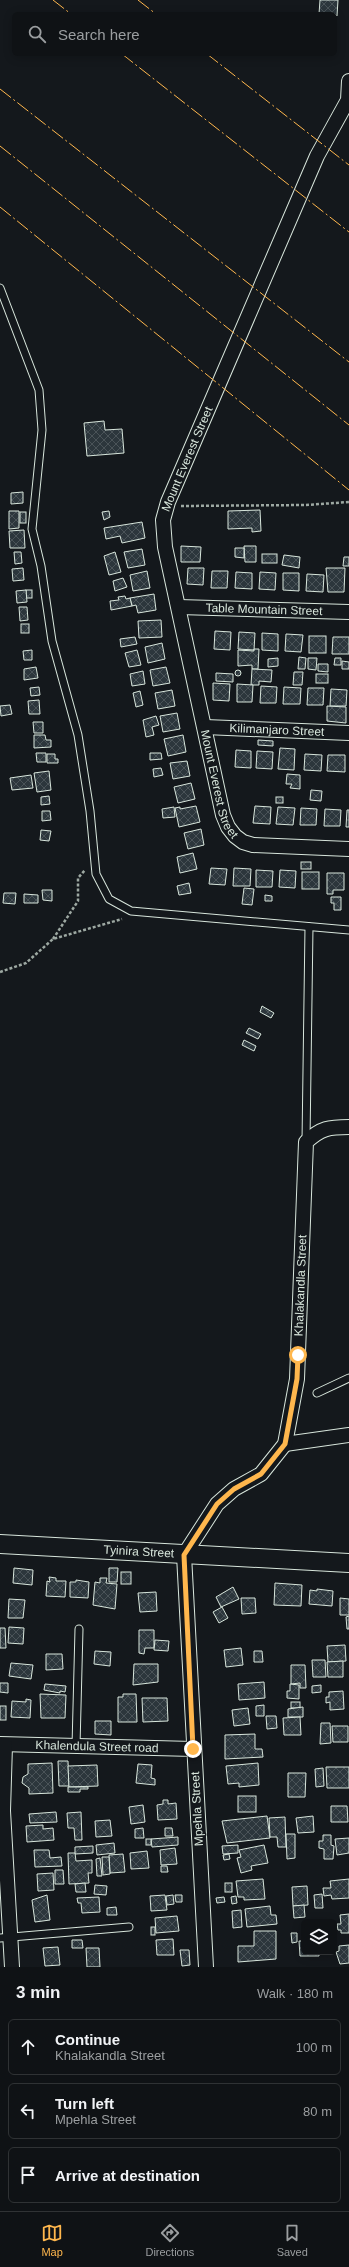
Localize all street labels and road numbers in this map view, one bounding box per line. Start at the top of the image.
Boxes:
street label: Mount Everest Street [159,404,216,514]
street label: Table Mountain Street [205,601,323,618]
street label: Kilimanjaro Street [229,721,325,739]
street label: Mount Everest Street [198,728,242,842]
street label: Khalakandla Street [292,1234,309,1337]
street label: Tyinira Street [103,1543,175,1561]
street label: Khalendula Street road [35,1738,159,1755]
street label: Mpehla Street [188,1771,206,1847]

